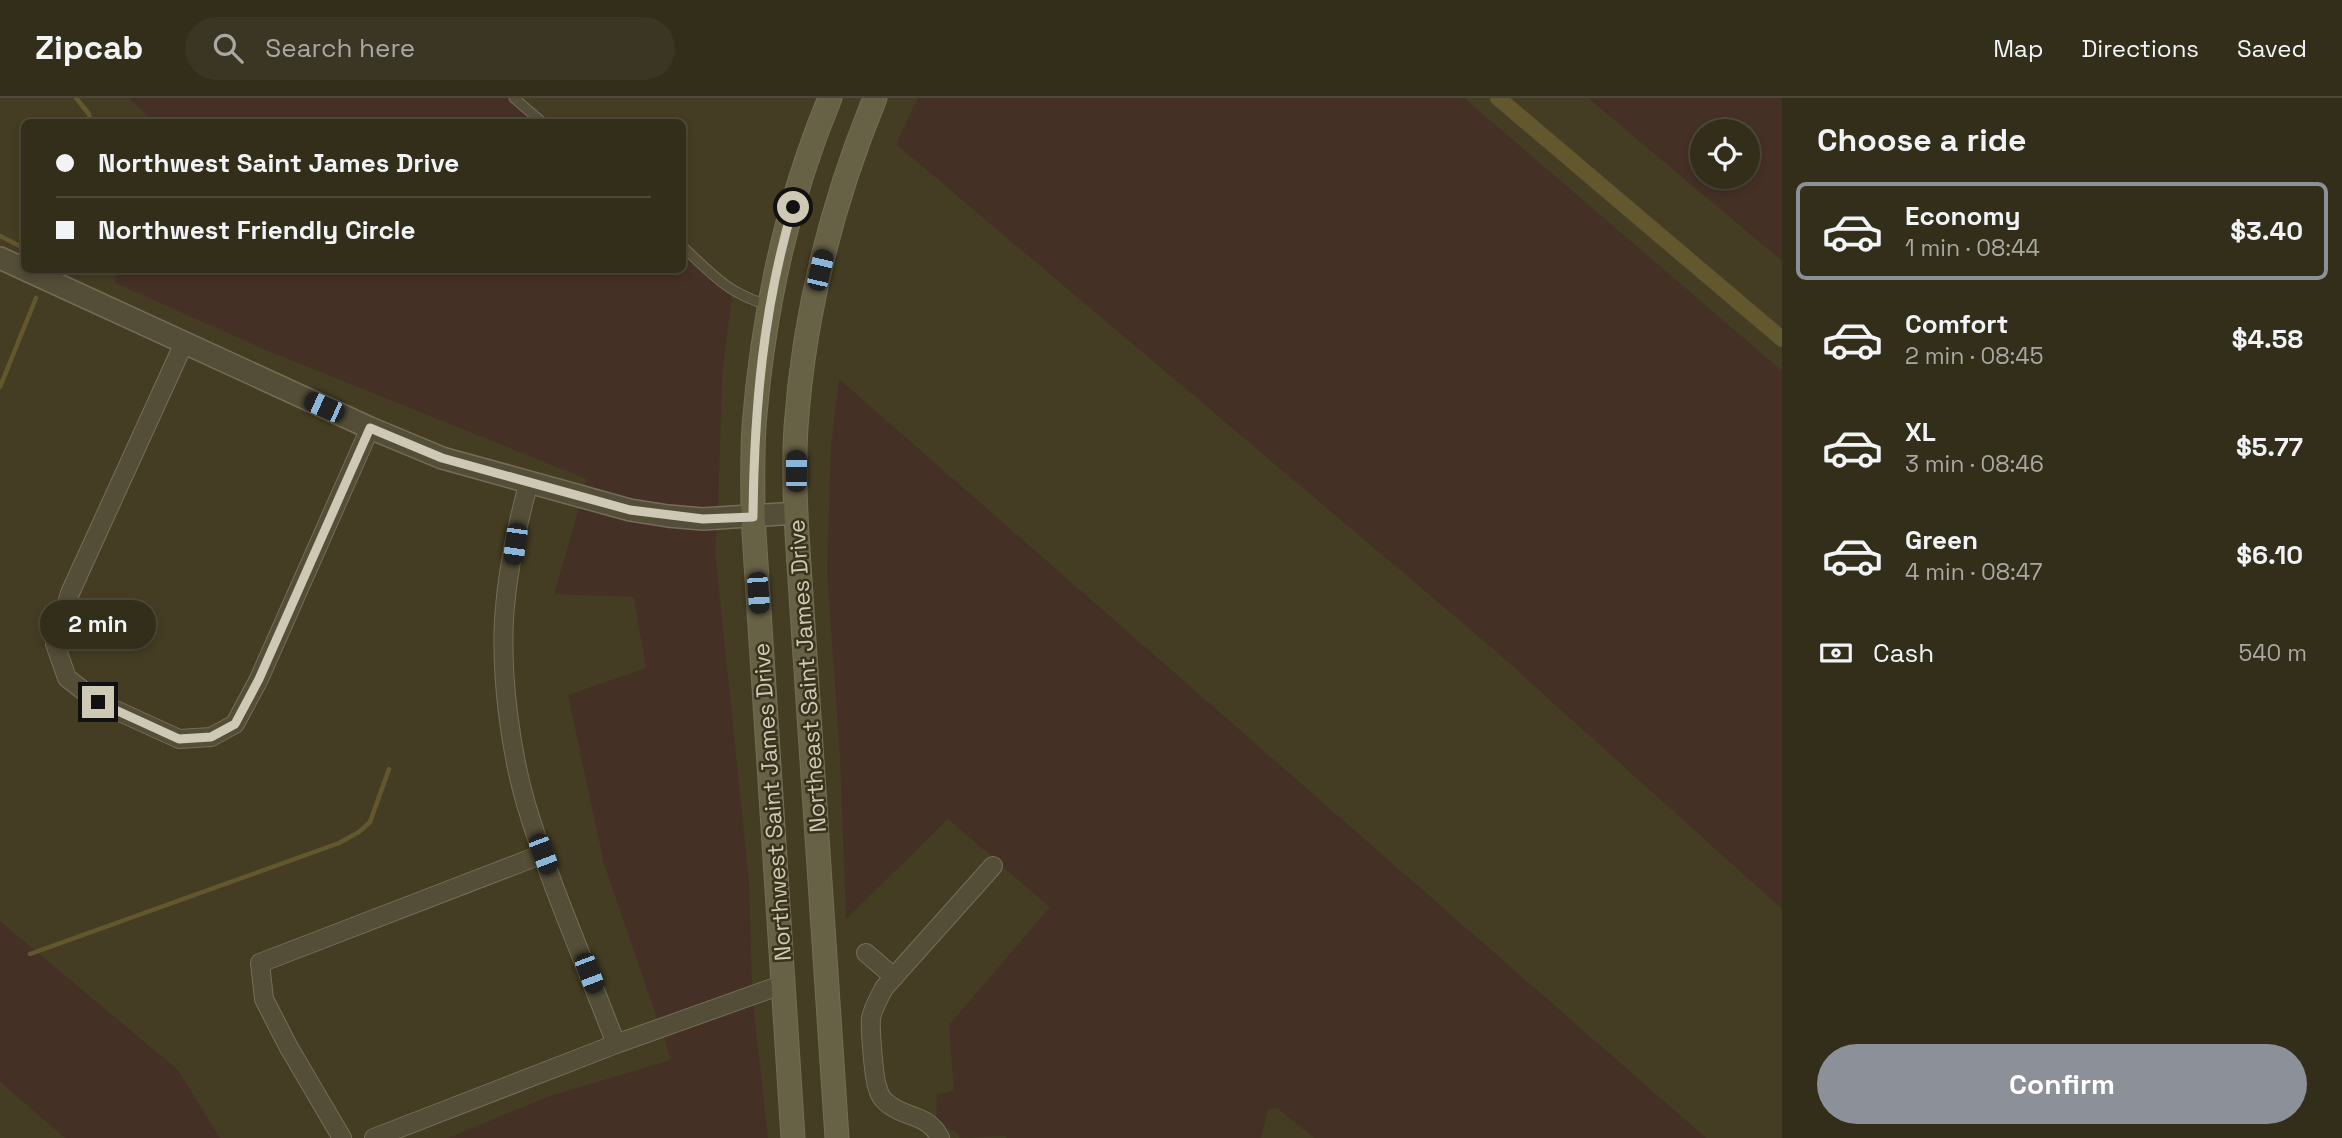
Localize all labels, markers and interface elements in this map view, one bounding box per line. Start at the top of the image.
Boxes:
search box [185,17,675,80]
text: Zipcab [35,27,143,69]
icon: search [209,29,247,67]
text: Search here [265,31,415,65]
text: Map [1993,33,2043,64]
text: Directions [2081,33,2199,64]
text: Saved [2237,33,2307,64]
map controls [1690,119,1760,189]
button: locate [1690,119,1760,189]
text: Choose a ride [1817,120,2027,160]
text: Northwest Saint James Drive [98,146,459,180]
route start [777,191,809,223]
text: Economy [1905,199,2021,233]
icon: car [1821,200,1884,263]
text: Northwest Friendly Circle [98,213,416,247]
text: $3.40 [2230,214,2303,248]
text: 1 min · 08:44 [1905,233,2040,263]
car [806,247,835,293]
text: Comfort [1905,307,2008,341]
icon: car [1821,308,1884,371]
text: $4.58 [2232,322,2303,356]
text: 2 min · 08:45 [1905,341,2043,371]
car [301,389,348,425]
text: XL [1905,415,1936,449]
icon: car [1821,416,1884,479]
text: $5.77 [2236,430,2303,464]
text: 3 min · 08:46 [1905,449,2044,479]
car [786,450,807,492]
street label: Northeast Saint James Drive [781,518,833,834]
car [502,522,529,566]
text: Green [1905,523,1978,557]
icon: car [1821,524,1884,587]
text: $6.10 [2236,538,2303,572]
text: 4 min · 08:47 [1905,557,2042,587]
car [747,571,770,615]
callout: 2 min [40,601,156,650]
text: 2 min [68,609,128,639]
icon: cash [1817,634,1855,672]
text: Cash [1873,636,1934,670]
text: 540 m [2238,638,2307,668]
street label: Northwest Saint James Drive [746,642,798,962]
route end [82,686,114,718]
car [526,831,561,877]
car [572,950,607,996]
button: Confirm [1817,1044,2307,1124]

